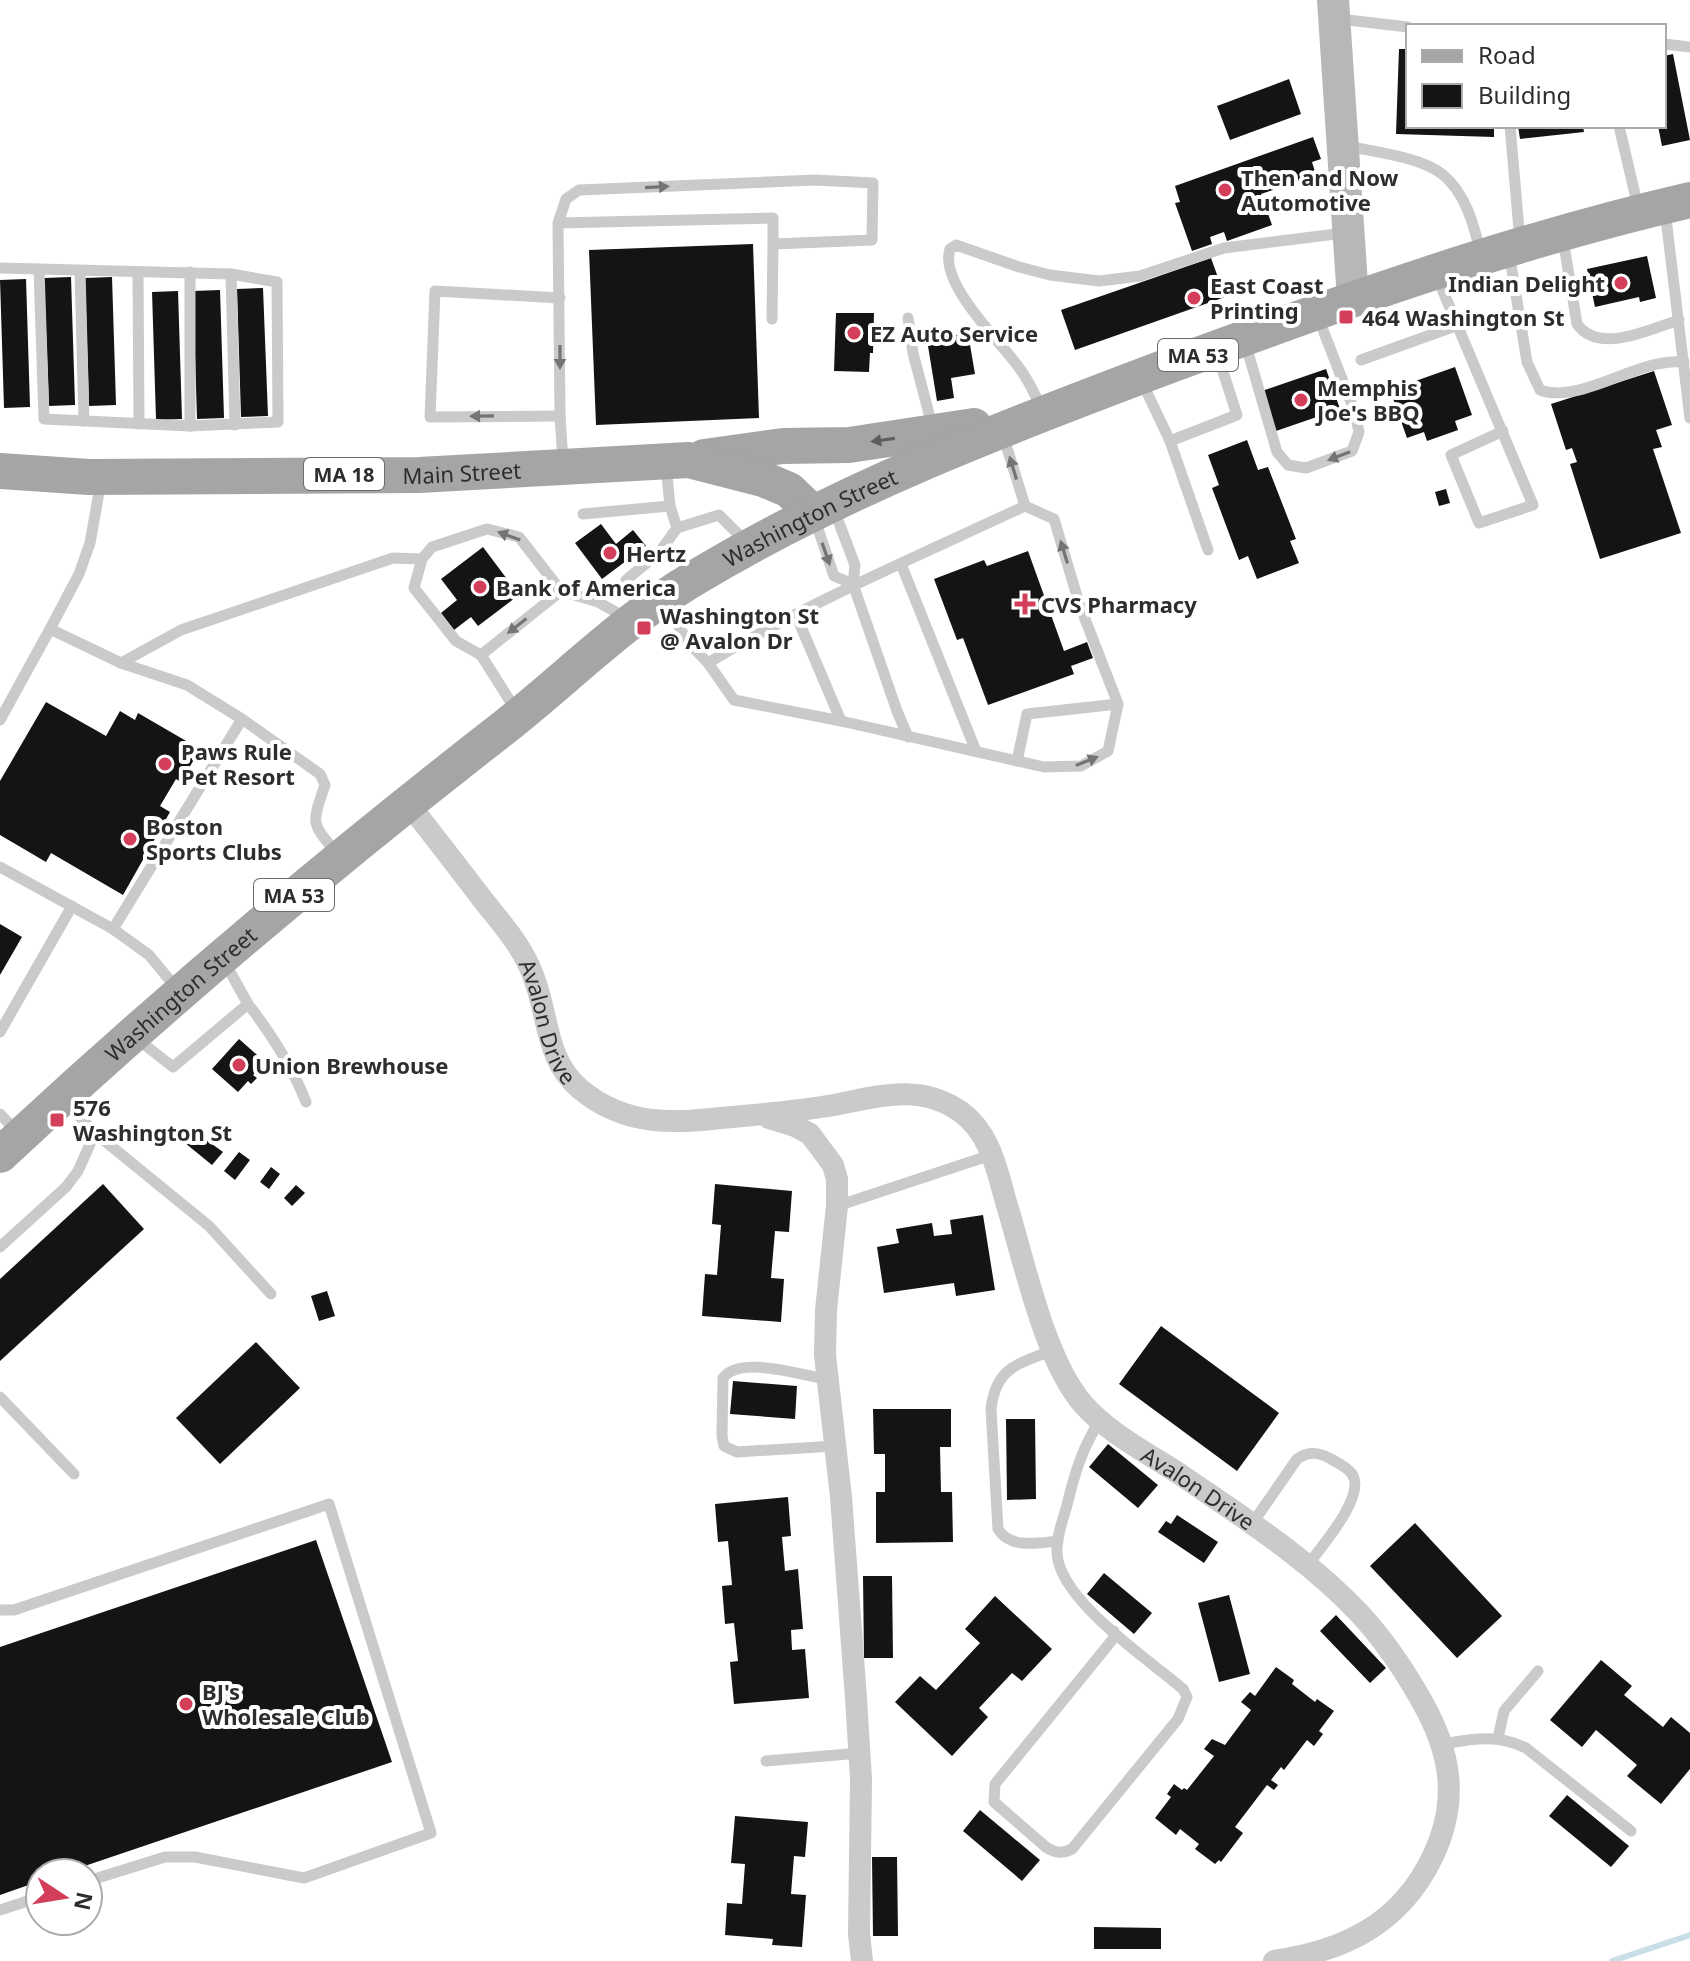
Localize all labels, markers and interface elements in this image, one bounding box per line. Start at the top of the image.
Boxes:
legend [1406,24,1666,128]
text: Road [1478,38,1536,71]
text: Building [1478,78,1571,111]
place label: Then and Now Automotive [1241,162,1398,217]
one-way arrow [645,180,670,193]
marker: Then and Now Automotive [1216,181,1234,199]
place label: Indian Delight [1448,268,1605,298]
place label: East Coast Printing [1210,270,1323,325]
marker: Indian Delight [1612,274,1630,292]
marker: East Coast Printing [1185,289,1203,307]
place label: 464 Washington St [1362,302,1565,332]
marker: 464 Washington St [1337,308,1355,326]
place label: EZ Auto Service [870,318,1038,348]
marker: EZ Auto Service [845,324,863,342]
road number: MA 53 [1158,339,1238,371]
one-way arrow [554,345,566,370]
place label: Memphis Joe's BBQ [1315,372,1420,427]
marker: Memphis Joe's BBQ [1292,391,1310,409]
one-way arrow [469,410,494,422]
one-way arrow [870,434,895,447]
one-way arrow [1326,450,1350,463]
street label: Main Street [402,454,522,490]
one-way arrow [1006,456,1019,480]
road number: MA 18 [304,458,384,490]
street label: Washington Street [717,461,902,574]
one-way arrow [497,530,521,542]
place label: Hertz [626,538,686,568]
one-way arrow [1057,539,1070,563]
one-way arrow [821,542,833,566]
marker: Hertz [601,544,619,562]
place label: Bank of America [496,572,676,602]
marker: Bank of America [471,578,489,596]
place label: CVS Pharmacy [1041,589,1197,619]
marker: CVS Pharmacy [1016,595,1034,613]
place label: Washington St @ Avalon Dr [660,600,819,655]
one-way arrow [507,618,527,634]
marker: Washington St @ Avalon Dr [635,619,653,637]
place label: Paws Rule Pet Resort [181,736,295,791]
one-way arrow [1075,754,1099,767]
marker: Paws Rule Pet Resort [156,755,174,773]
place label: Boston Sports Clubs [146,811,282,866]
marker: Boston Sports Clubs [121,830,139,848]
road number: MA 53 [254,879,334,911]
street label: Washington Street [98,920,262,1068]
street label: Avalon Drive [513,954,584,1090]
place label: Union Brewhouse [255,1050,448,1080]
marker: Union Brewhouse [230,1056,248,1074]
place label: 576 Washington St [73,1092,232,1147]
marker: 576 Washington St [48,1111,66,1129]
street label: Avalon Drive [1136,1439,1261,1536]
place label: BJ's Wholesale Club [202,1676,370,1731]
marker: BJ's Wholesale Club [177,1695,195,1713]
north arrow [24,1857,104,1937]
text: N [68,1889,101,1913]

